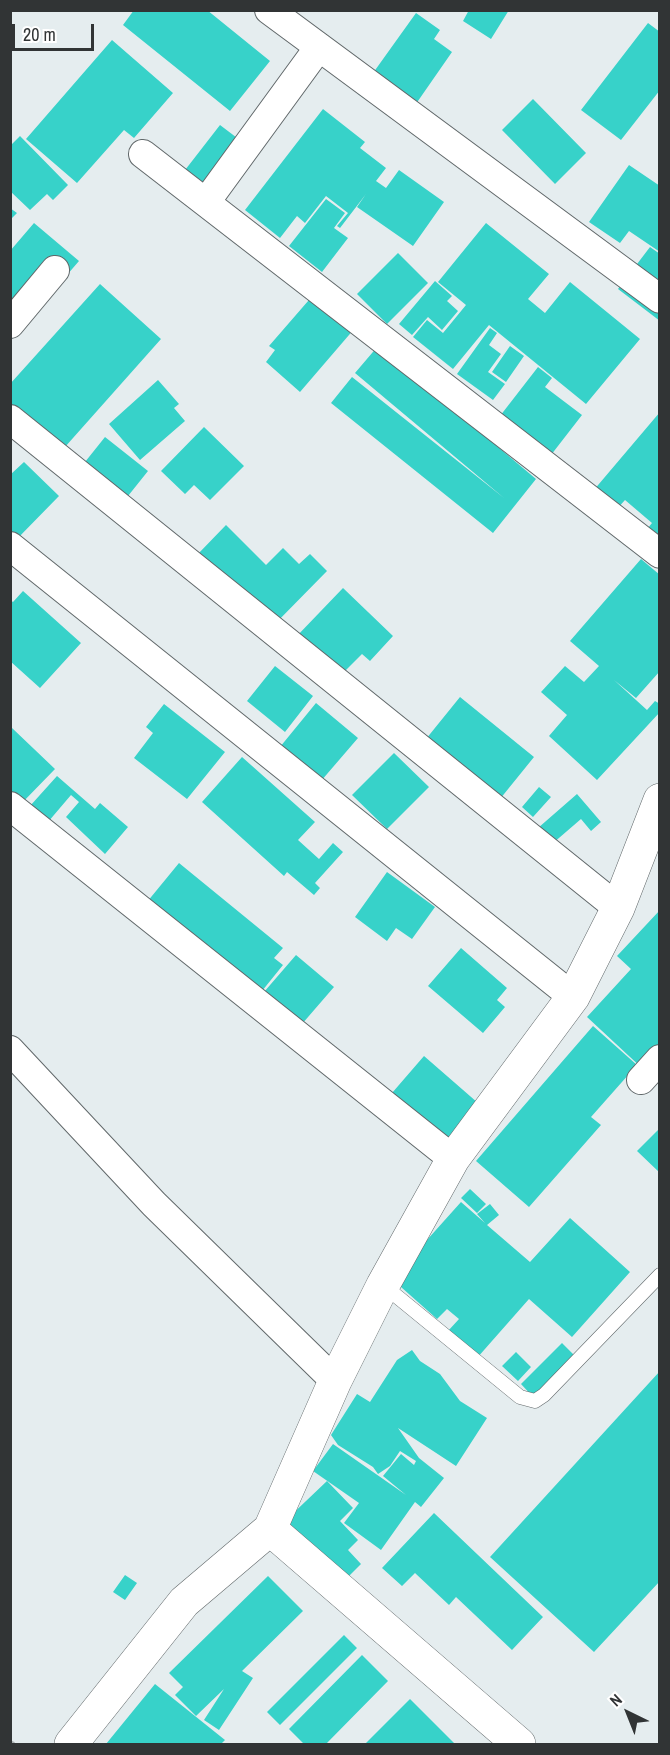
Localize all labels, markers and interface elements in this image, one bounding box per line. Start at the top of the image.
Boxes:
scale bar [15,12,98,50]
text: 20 m [23,22,56,47]
north arrow [598,1683,658,1743]
text: N [605,1689,627,1711]

